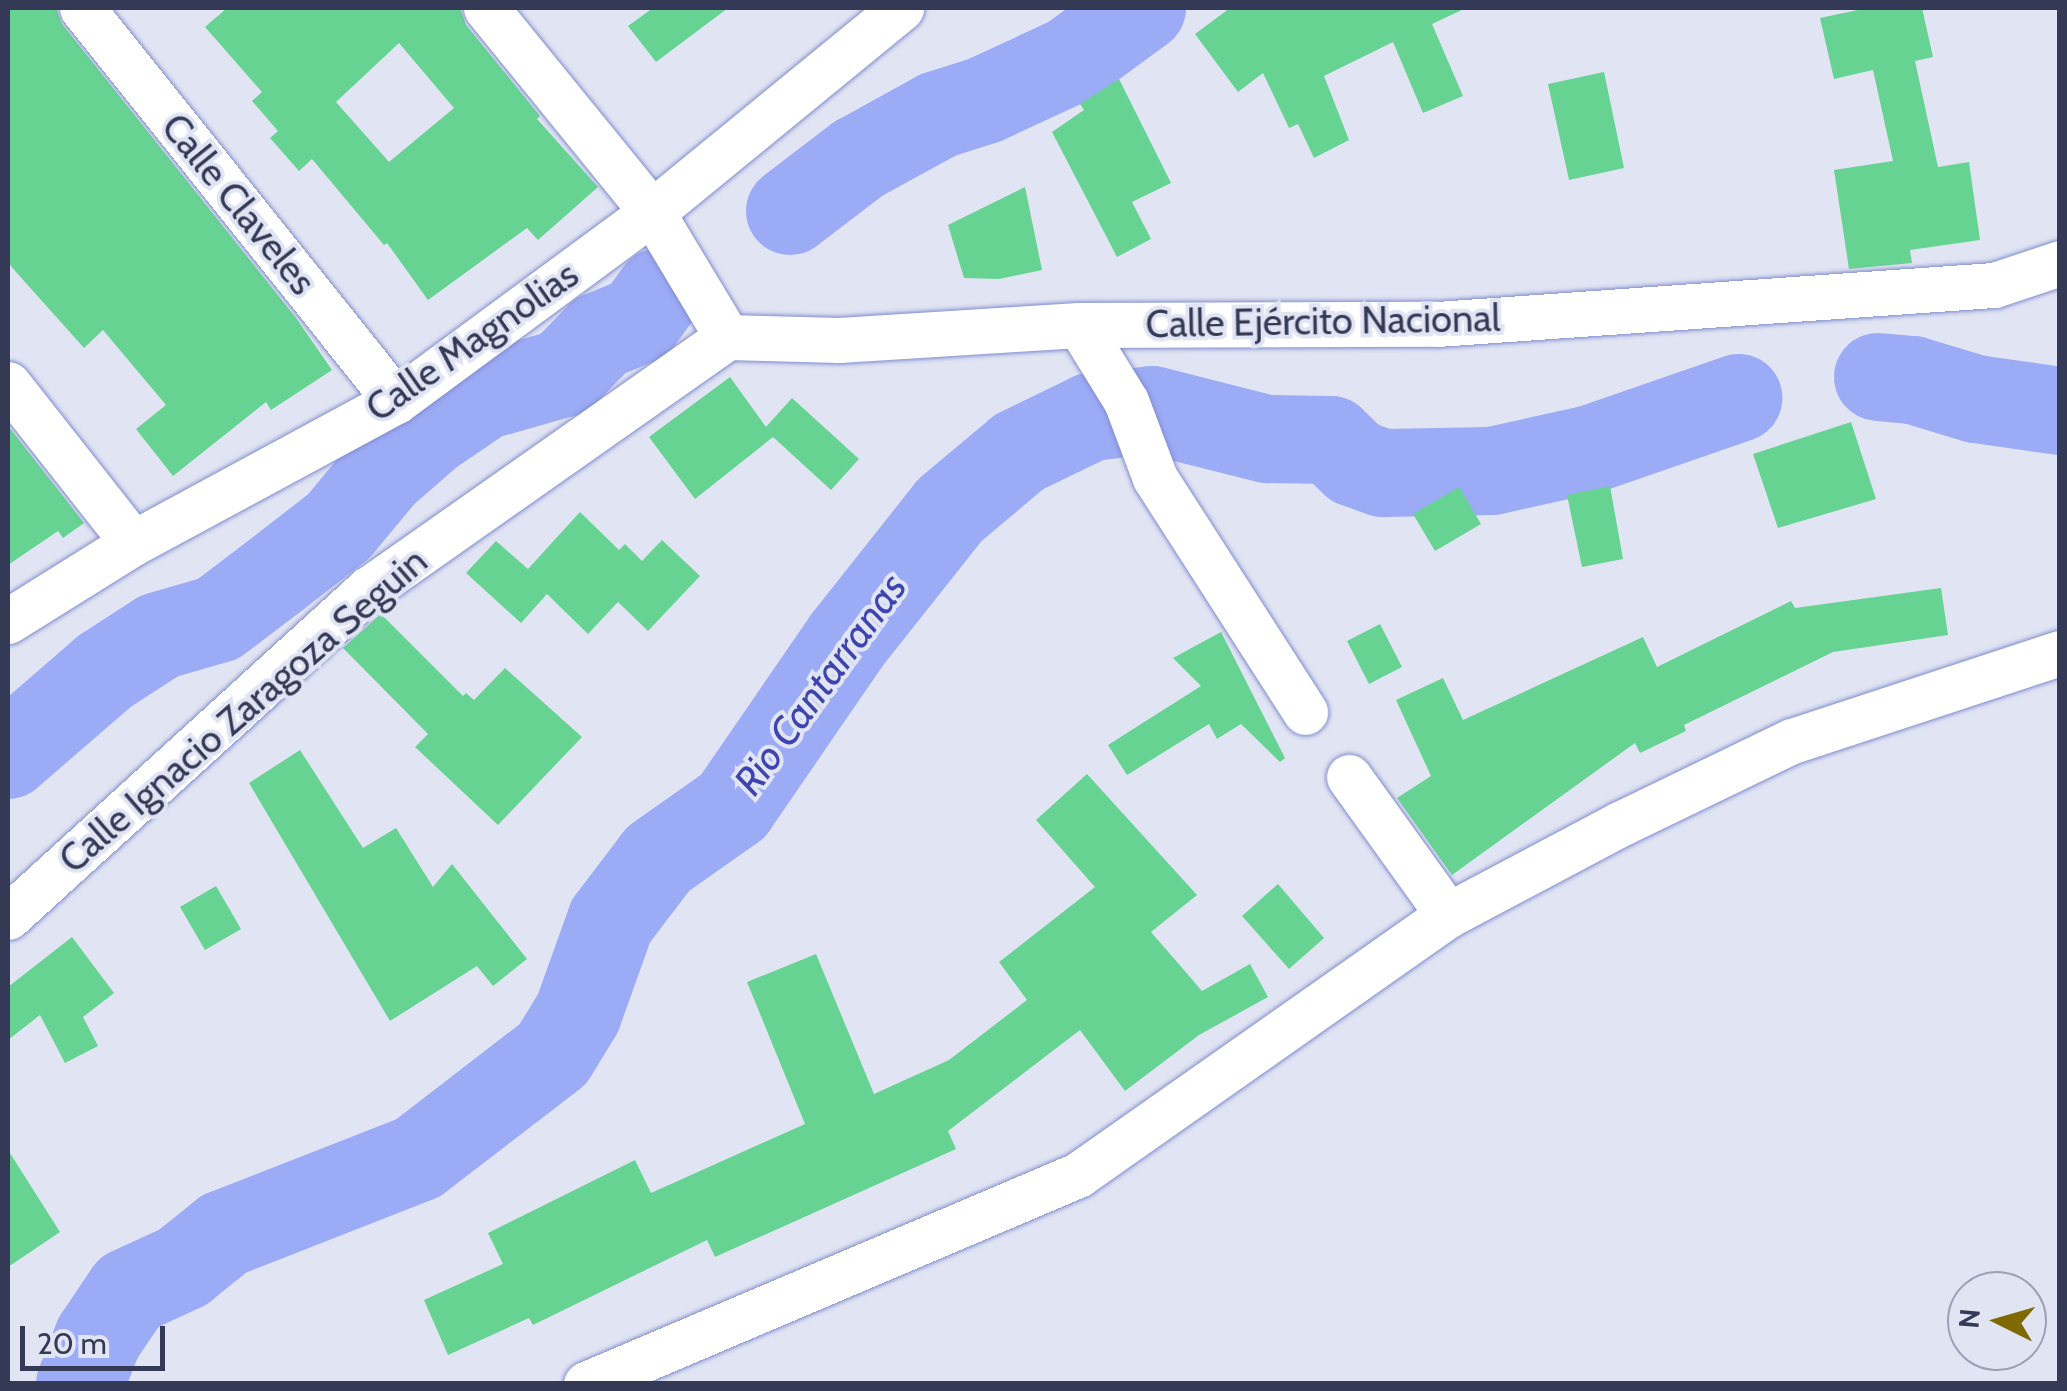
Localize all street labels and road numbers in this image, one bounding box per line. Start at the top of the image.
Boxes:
street label: Calle Claveles [152,105,326,303]
street label: Calle Magnolias [357,251,587,431]
street label: Calle Ejército Nacional [1145,295,1501,347]
street label: Calle Ignacio Zaragoza Seguin [50,538,436,882]

